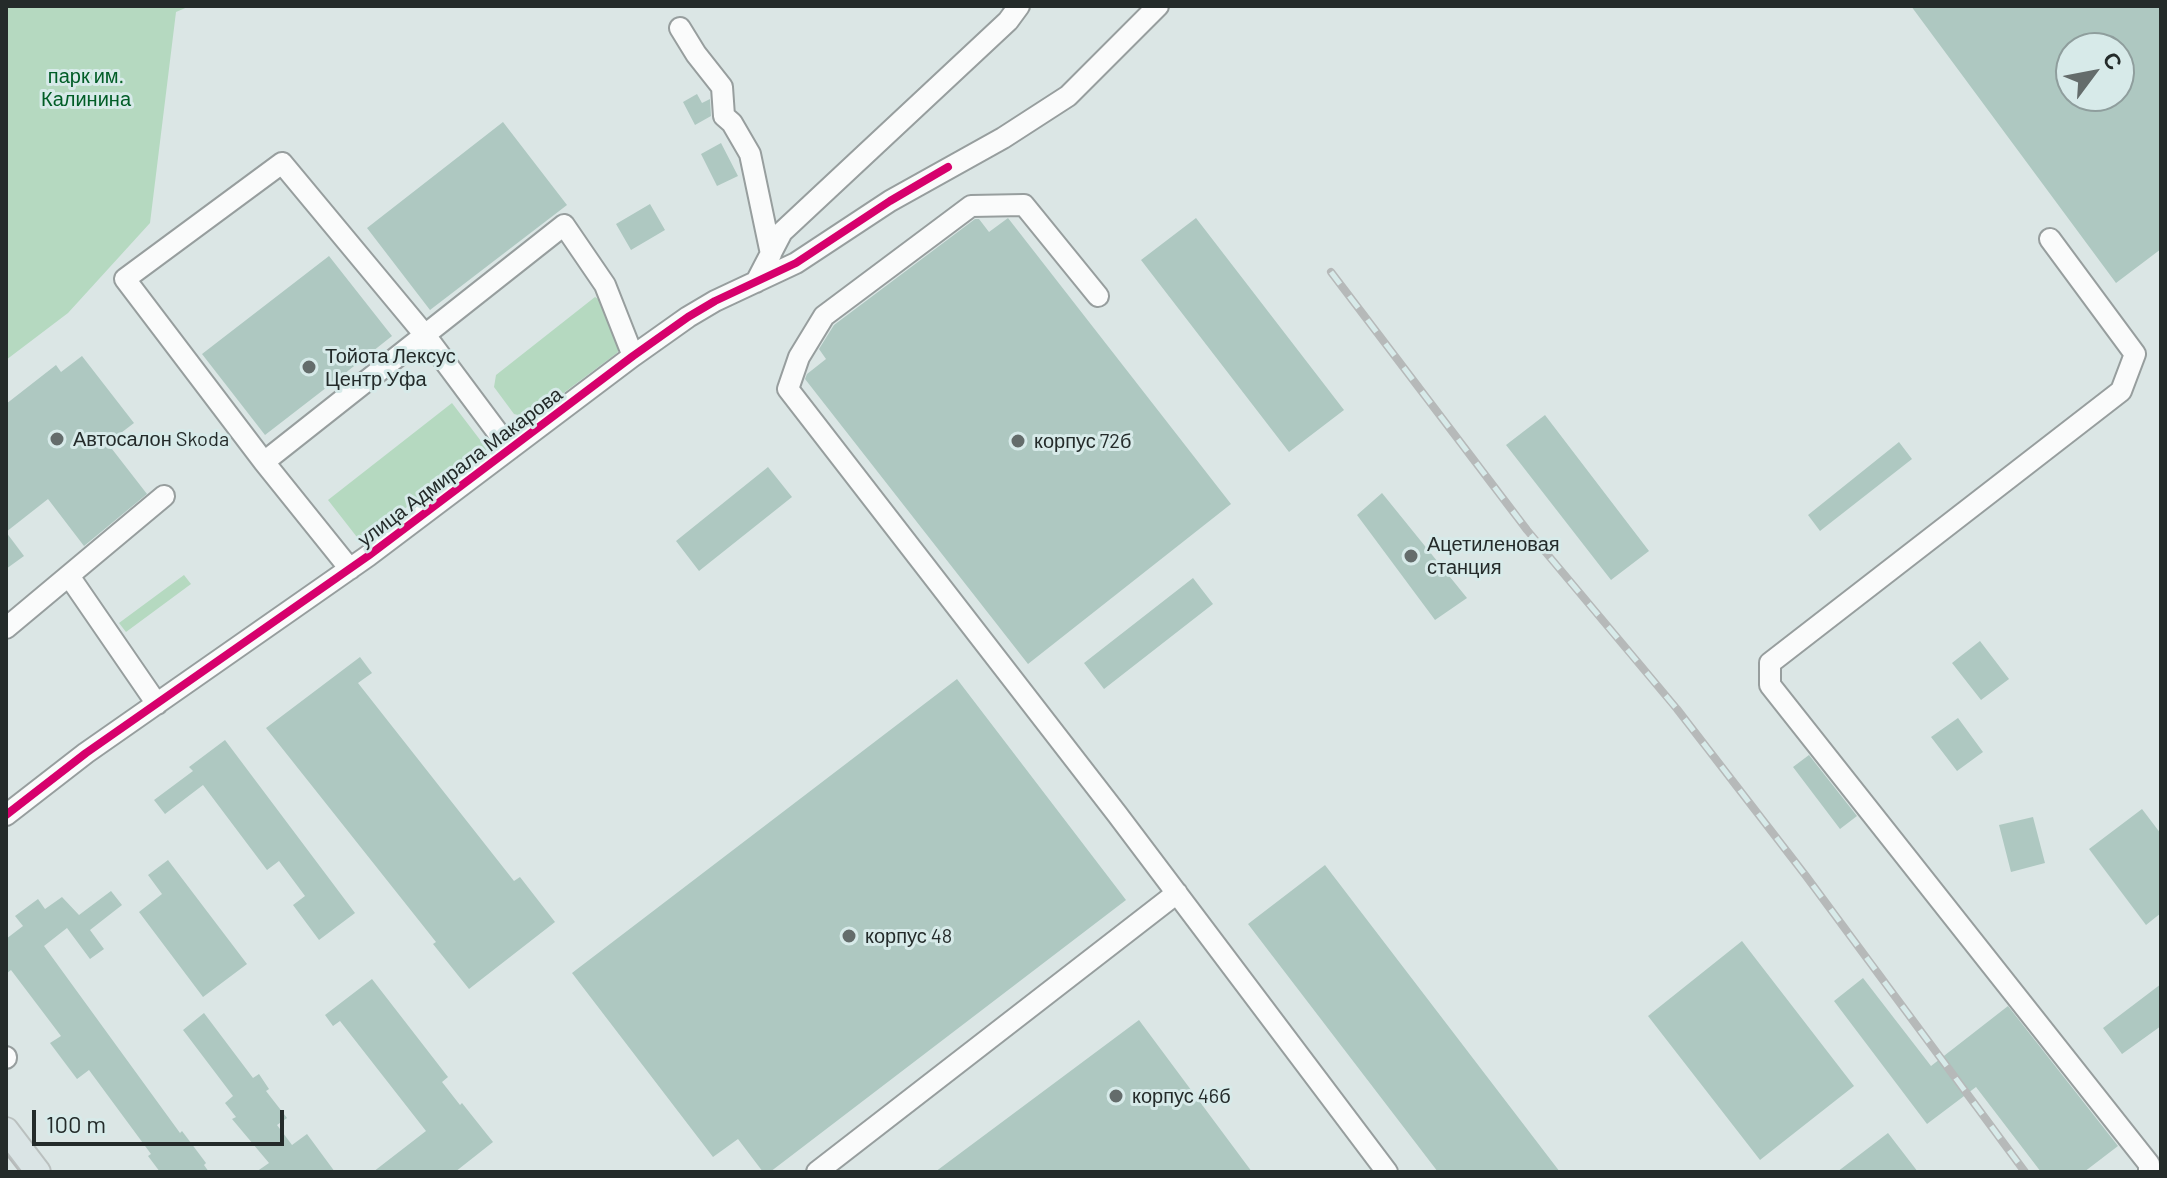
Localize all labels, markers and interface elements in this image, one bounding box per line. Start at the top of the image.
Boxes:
north arrow [2055,32,2135,112]
text: С [2098,47,2129,74]
park label: парк им. Калинина [41,64,131,111]
place label: Тойота Лексус Центр Уфа [325,344,456,391]
marker: Тойота Лексус Центр Уфа [300,358,318,376]
street label: улица Адмирала Макарова [353,382,567,552]
place label: Автосалон Skoda [73,427,229,451]
place label: корпус 72б [1034,429,1131,453]
marker: Автосалон Skoda [48,430,66,448]
marker: корпус 72б [1009,432,1027,450]
place label: Ацетиленовая станция [1427,532,1560,579]
marker: Ацетиленовая станция [1402,547,1420,565]
place label: корпус 48 [865,924,952,948]
marker: корпус 48 [840,927,858,945]
place label: корпус 46б [1132,1084,1231,1108]
marker: корпус 46б [1107,1087,1125,1105]
scale bar [36,1094,288,1144]
text: 100 m [46,1109,106,1138]

